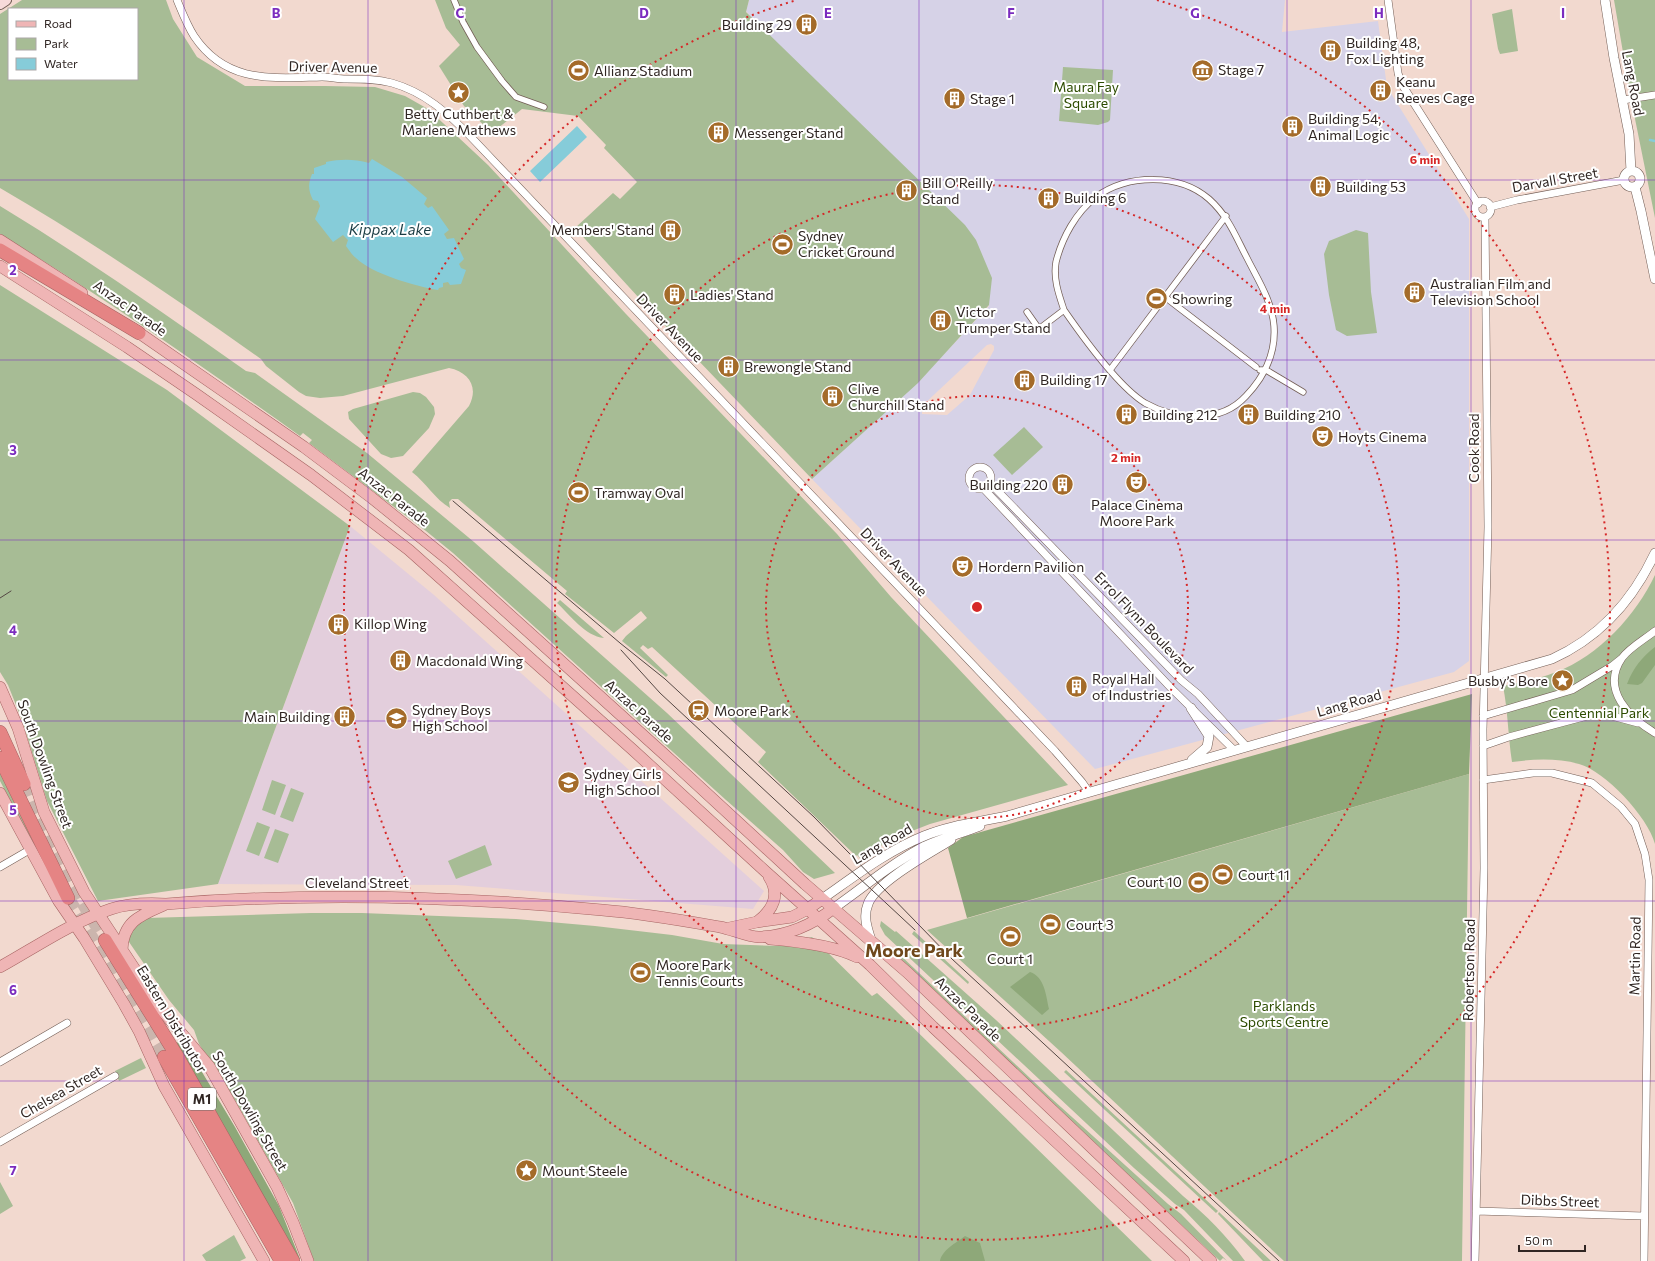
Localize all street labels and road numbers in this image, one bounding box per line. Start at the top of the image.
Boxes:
street label: Lang Road [1619,49,1648,117]
street label: Driver Avenue [288,57,378,76]
street label: Darvall Street [1511,164,1599,195]
street label: Anzac Parade [90,276,170,339]
street label: Driver Avenue [633,290,707,365]
street label: Cook Road [1465,413,1482,483]
street label: Anzac Parade [355,463,433,530]
street label: Driver Avenue [857,524,931,599]
street label: Errol Flynn Boulevard [1091,568,1197,677]
street label: Anzac Parade [602,676,677,746]
street label: Lang Road [1315,685,1383,720]
street label: South Dowling Street [14,697,77,831]
street label: Lang Road [849,820,915,868]
street label: Cleveland Street [305,874,409,891]
street label: Martin Road [1625,916,1644,996]
street label: Robertson Road [1459,919,1478,1021]
street label: Eastern Distributor [134,962,211,1076]
street label: Anzac Parade [932,973,1005,1045]
street label: South Dowling Street [209,1048,292,1174]
street label: Chelsea Street [17,1061,105,1122]
road number: M1 [188,1088,216,1110]
street label: Dibbs Street [1520,1191,1600,1210]

